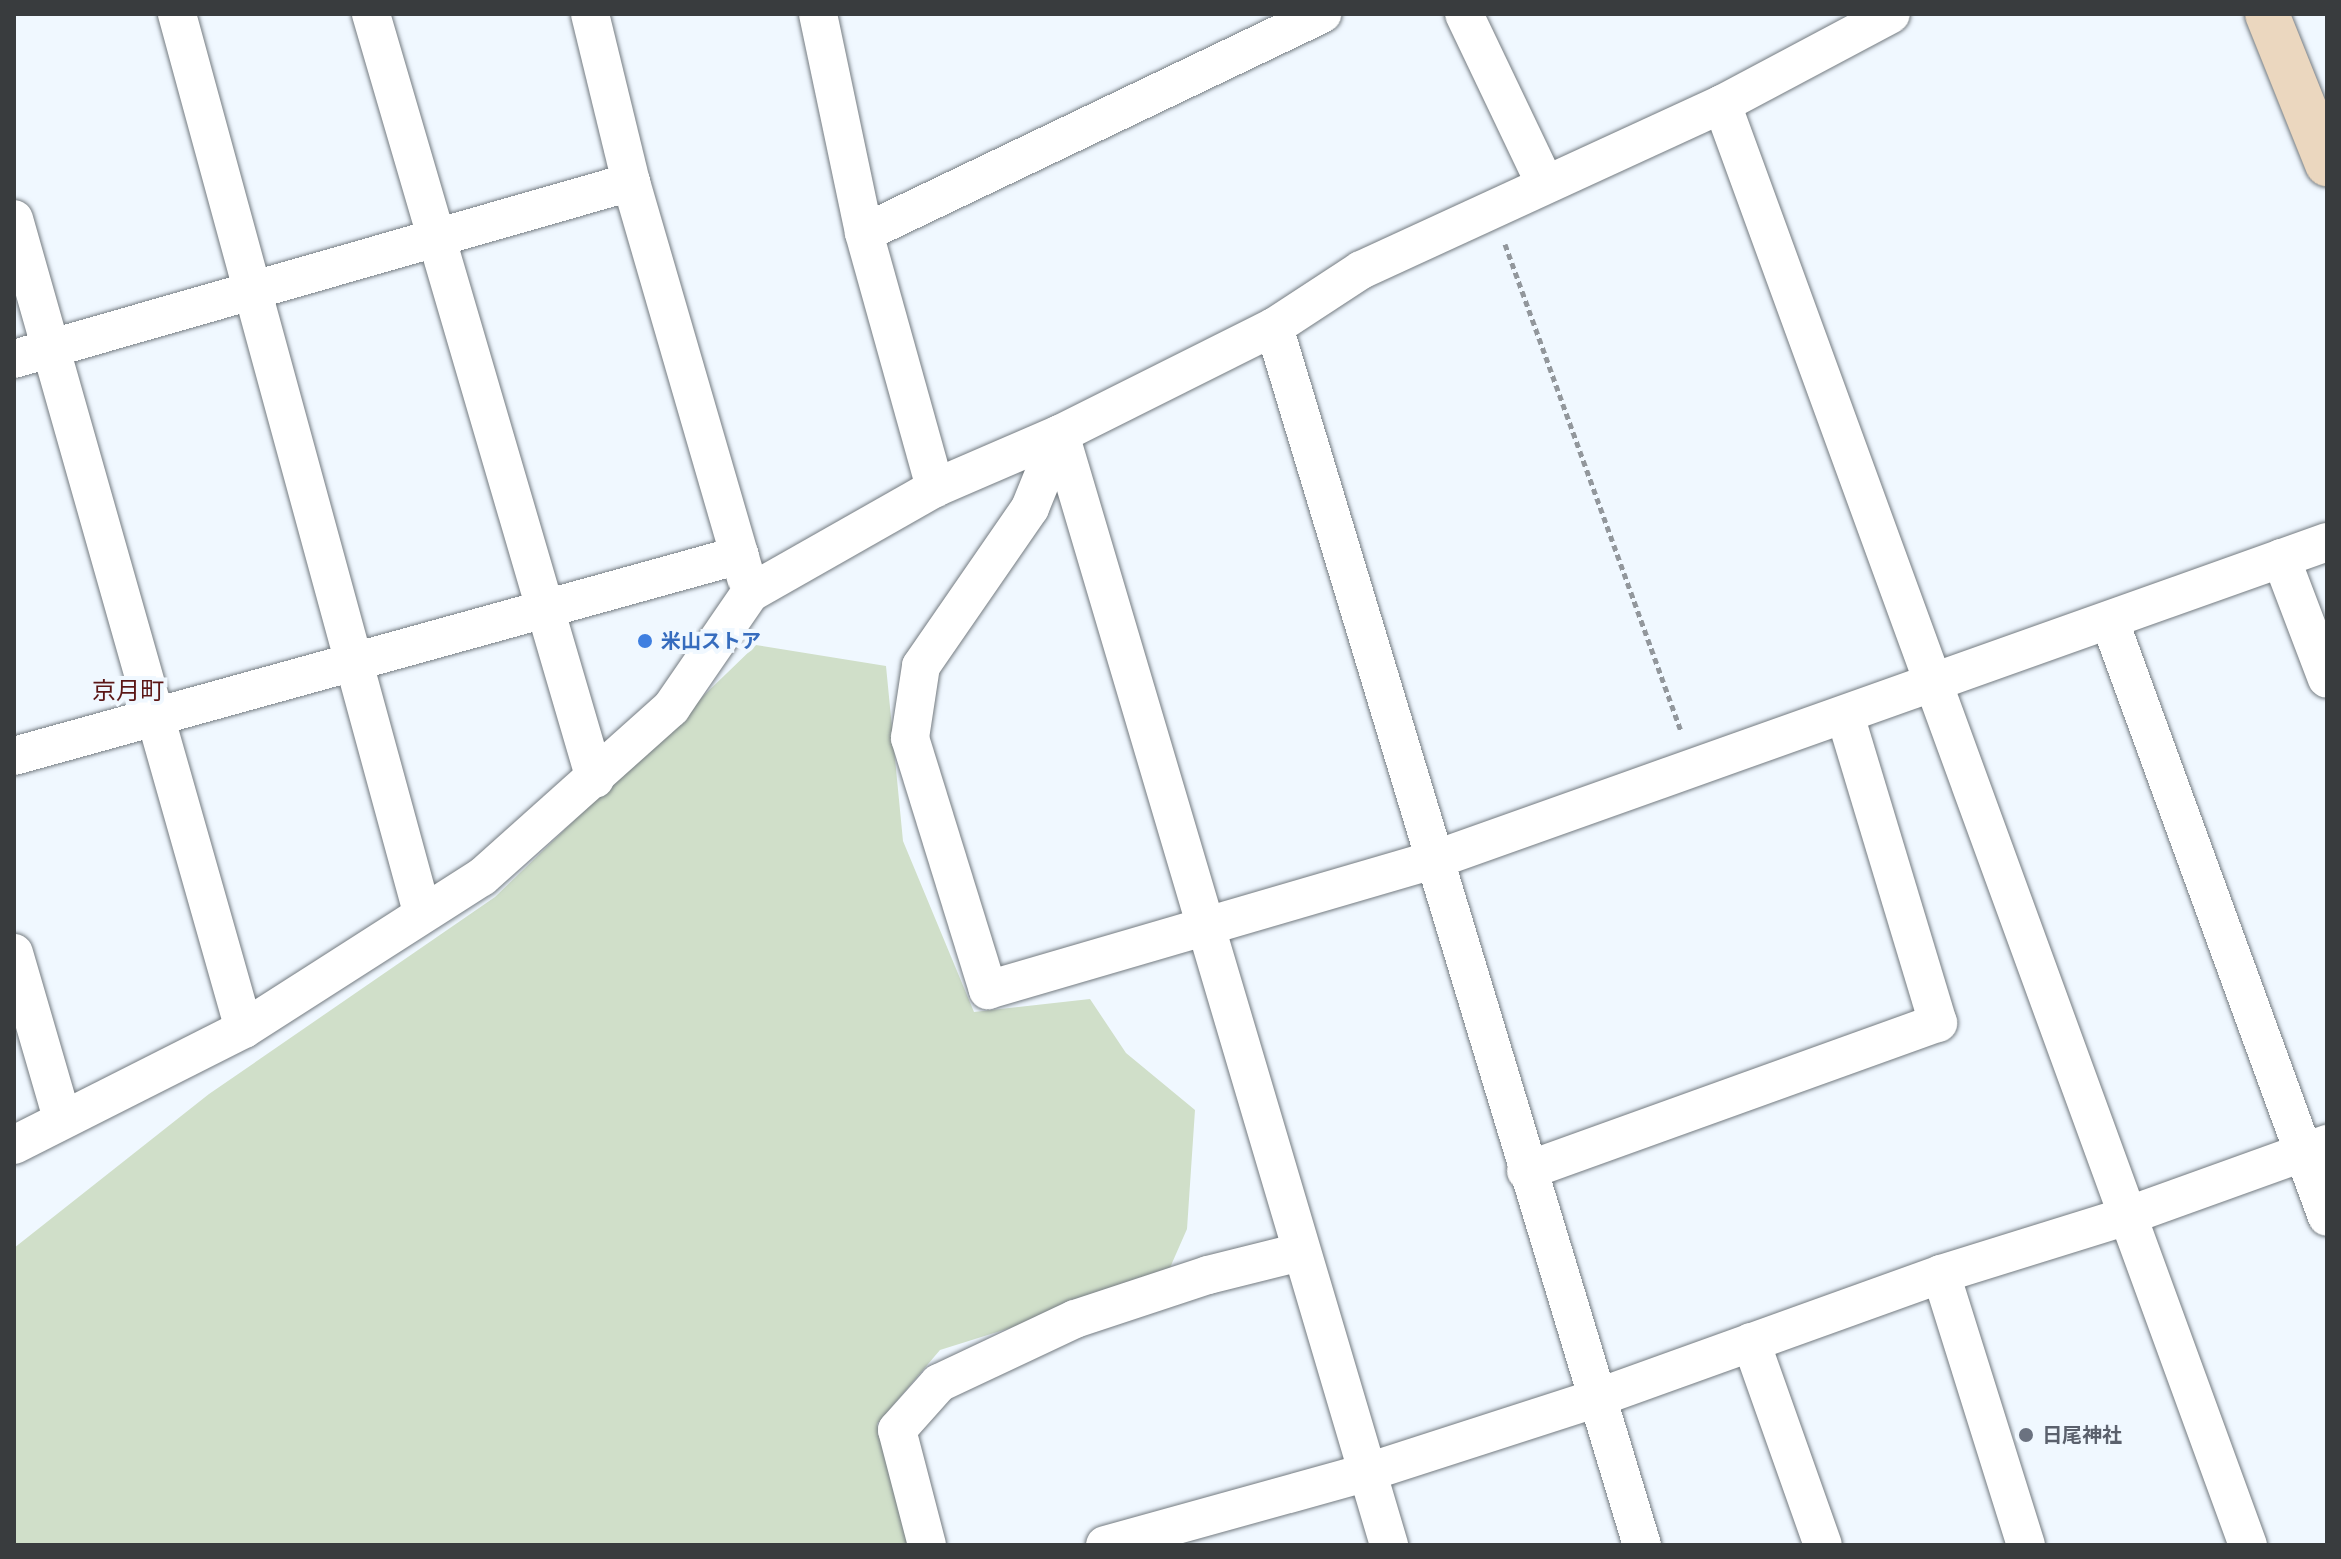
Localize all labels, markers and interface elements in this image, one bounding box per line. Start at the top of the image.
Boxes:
place label: 米山ストア [661,629,761,653]
marker: 米山ストア [636,632,654,650]
district label: 京月町 [92,678,164,706]
place label: 日尾神社 [2042,1423,2122,1447]
marker: 日尾神社 [2017,1426,2035,1444]

